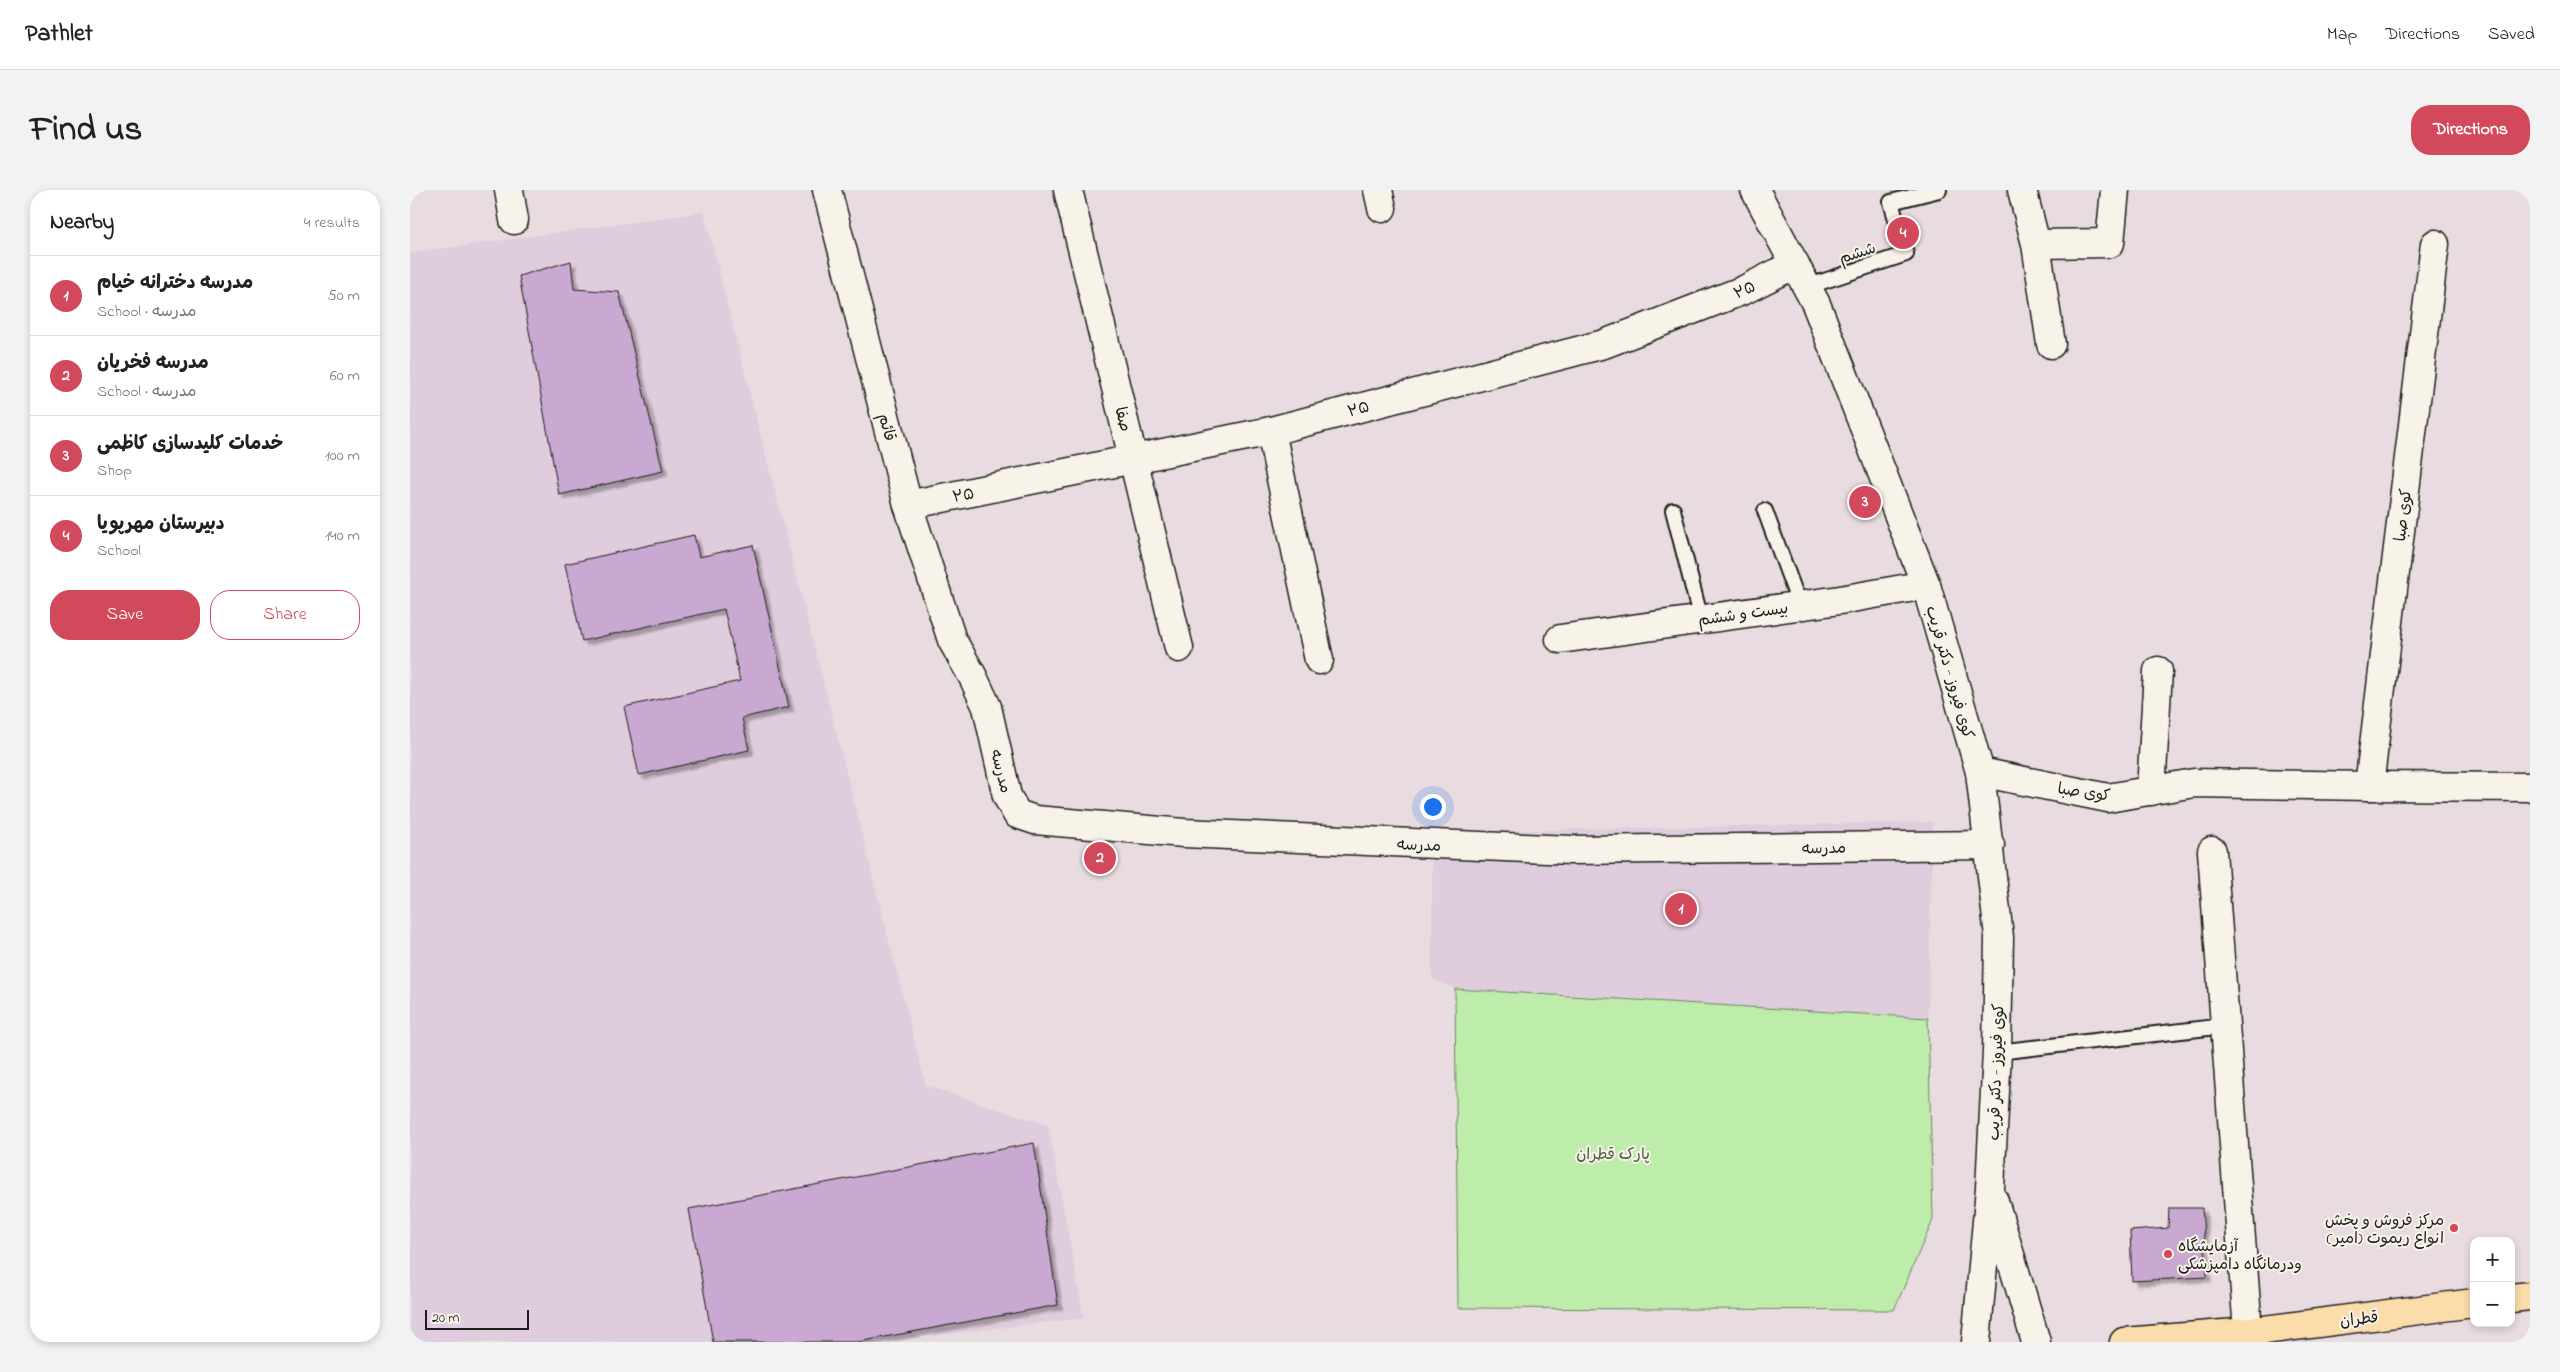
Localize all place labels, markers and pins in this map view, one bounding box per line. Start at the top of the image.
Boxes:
pin: 4 [1887,214,1919,252]
pin: 3 [1849,483,1881,521]
pin: 2 [1084,839,1116,877]
pin: 1 [1665,890,1697,928]
place label: مرکز فروش و پخش انواع ریموت (امیر) [2325,1209,2444,1251]
marker: مرکز فروش و پخش انواع ریموت (امیر) [2448,1222,2460,1234]
place label: آزمایشگاه ودرمانگاه دامپزشکی [2178,1235,2302,1277]
marker: آزمایشگاه ودرمانگاه دامپزشکی [2162,1248,2174,1260]

